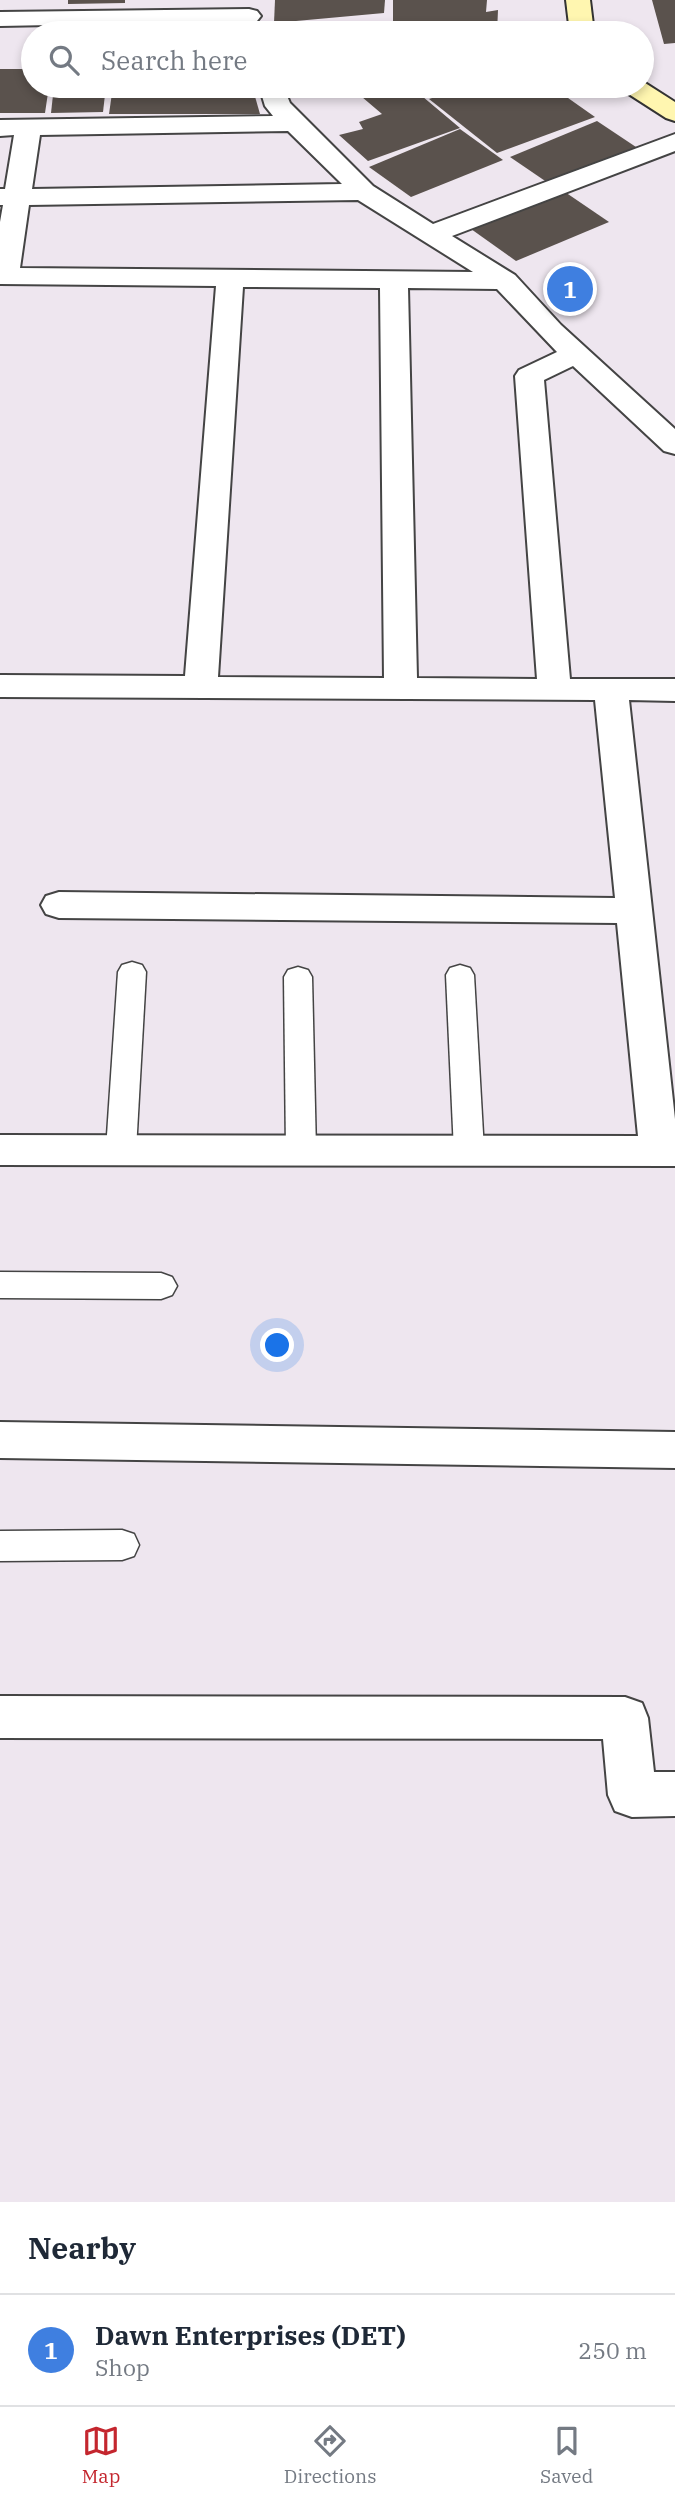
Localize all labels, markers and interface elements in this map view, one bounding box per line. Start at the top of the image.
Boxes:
search box [21,21,654,98]
icon: search [45,41,83,79]
text: Search here [101,43,247,77]
pin: 1 [547,263,593,315]
your location [260,1328,294,1362]
text: Nearby [28,2228,136,2267]
text: Dawn Enterprises (DET) [95,2318,406,2352]
text: 1 [44,2335,58,2365]
text: 250 m [578,2335,647,2365]
text: Shop [95,2352,150,2382]
tab: Map [82,2422,120,2488]
tab: Directions [284,2422,377,2488]
tab: Saved [540,2422,593,2488]

